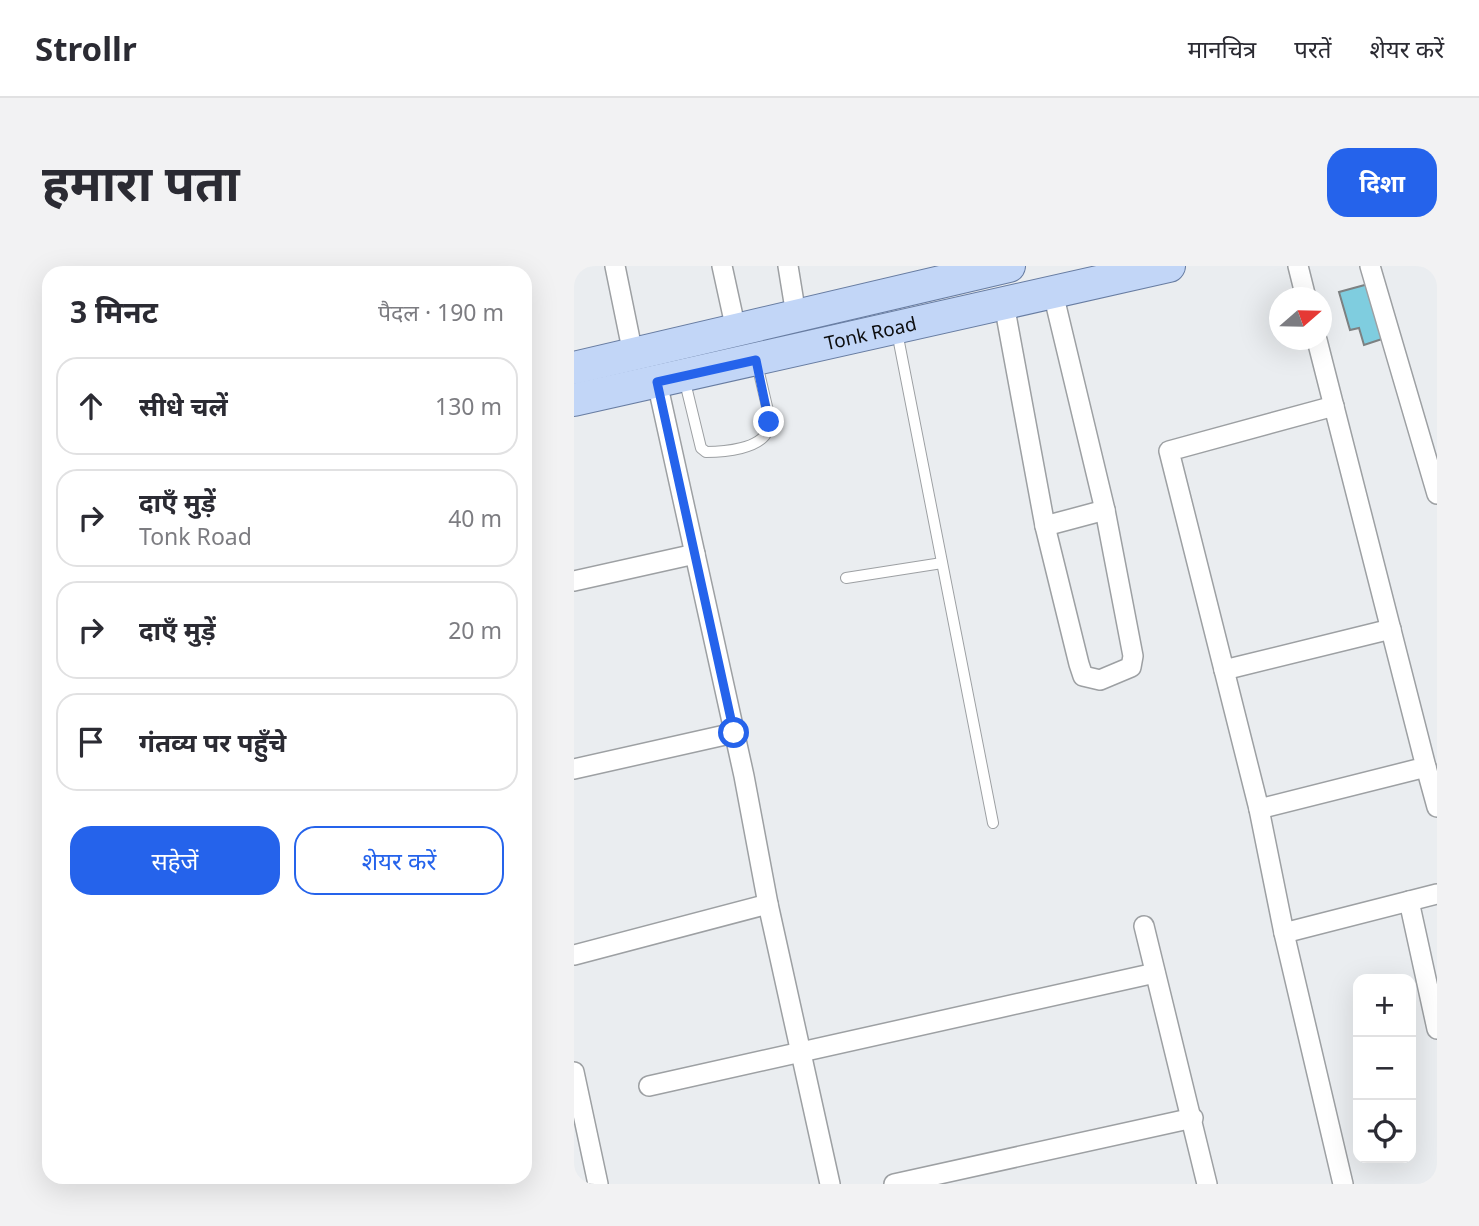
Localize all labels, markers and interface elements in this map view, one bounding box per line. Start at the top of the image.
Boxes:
text: Strollr [35,26,137,71]
text: मानचित्र [1188,32,1256,65]
text: परतें [1294,32,1331,65]
text: शेयर करें [1369,32,1444,65]
button: दिशा [1327,148,1437,217]
text: हमारा पता [42,149,240,215]
north arrow [1269,287,1332,350]
text: 3 मिनट [70,291,158,332]
text: पैदल · 190 m [378,296,504,328]
street label: Tonk Road [822,310,919,356]
icon: ahead [72,387,110,425]
text: सीधे चलें [139,388,228,424]
text: 130 m [435,390,502,422]
route end [753,406,784,437]
text: दाएँ मुड़ें [139,484,216,520]
icon: right [72,499,110,537]
text: 40 m [448,502,502,534]
text: Tonk Road [139,520,252,552]
icon: right [72,611,110,649]
text: दाएँ मुड़ें [139,612,216,648]
text: 20 m [448,614,502,646]
route start [718,717,749,748]
icon: arrive [72,723,110,761]
text: गंतव्य पर पहुँचे [139,724,286,760]
button: सहेजें [70,826,280,895]
button: शेयर करें [294,826,504,895]
map controls [1353,974,1416,1163]
button: + [1353,974,1416,1037]
button: − [1353,1037,1416,1100]
button: locate [1353,1100,1416,1163]

